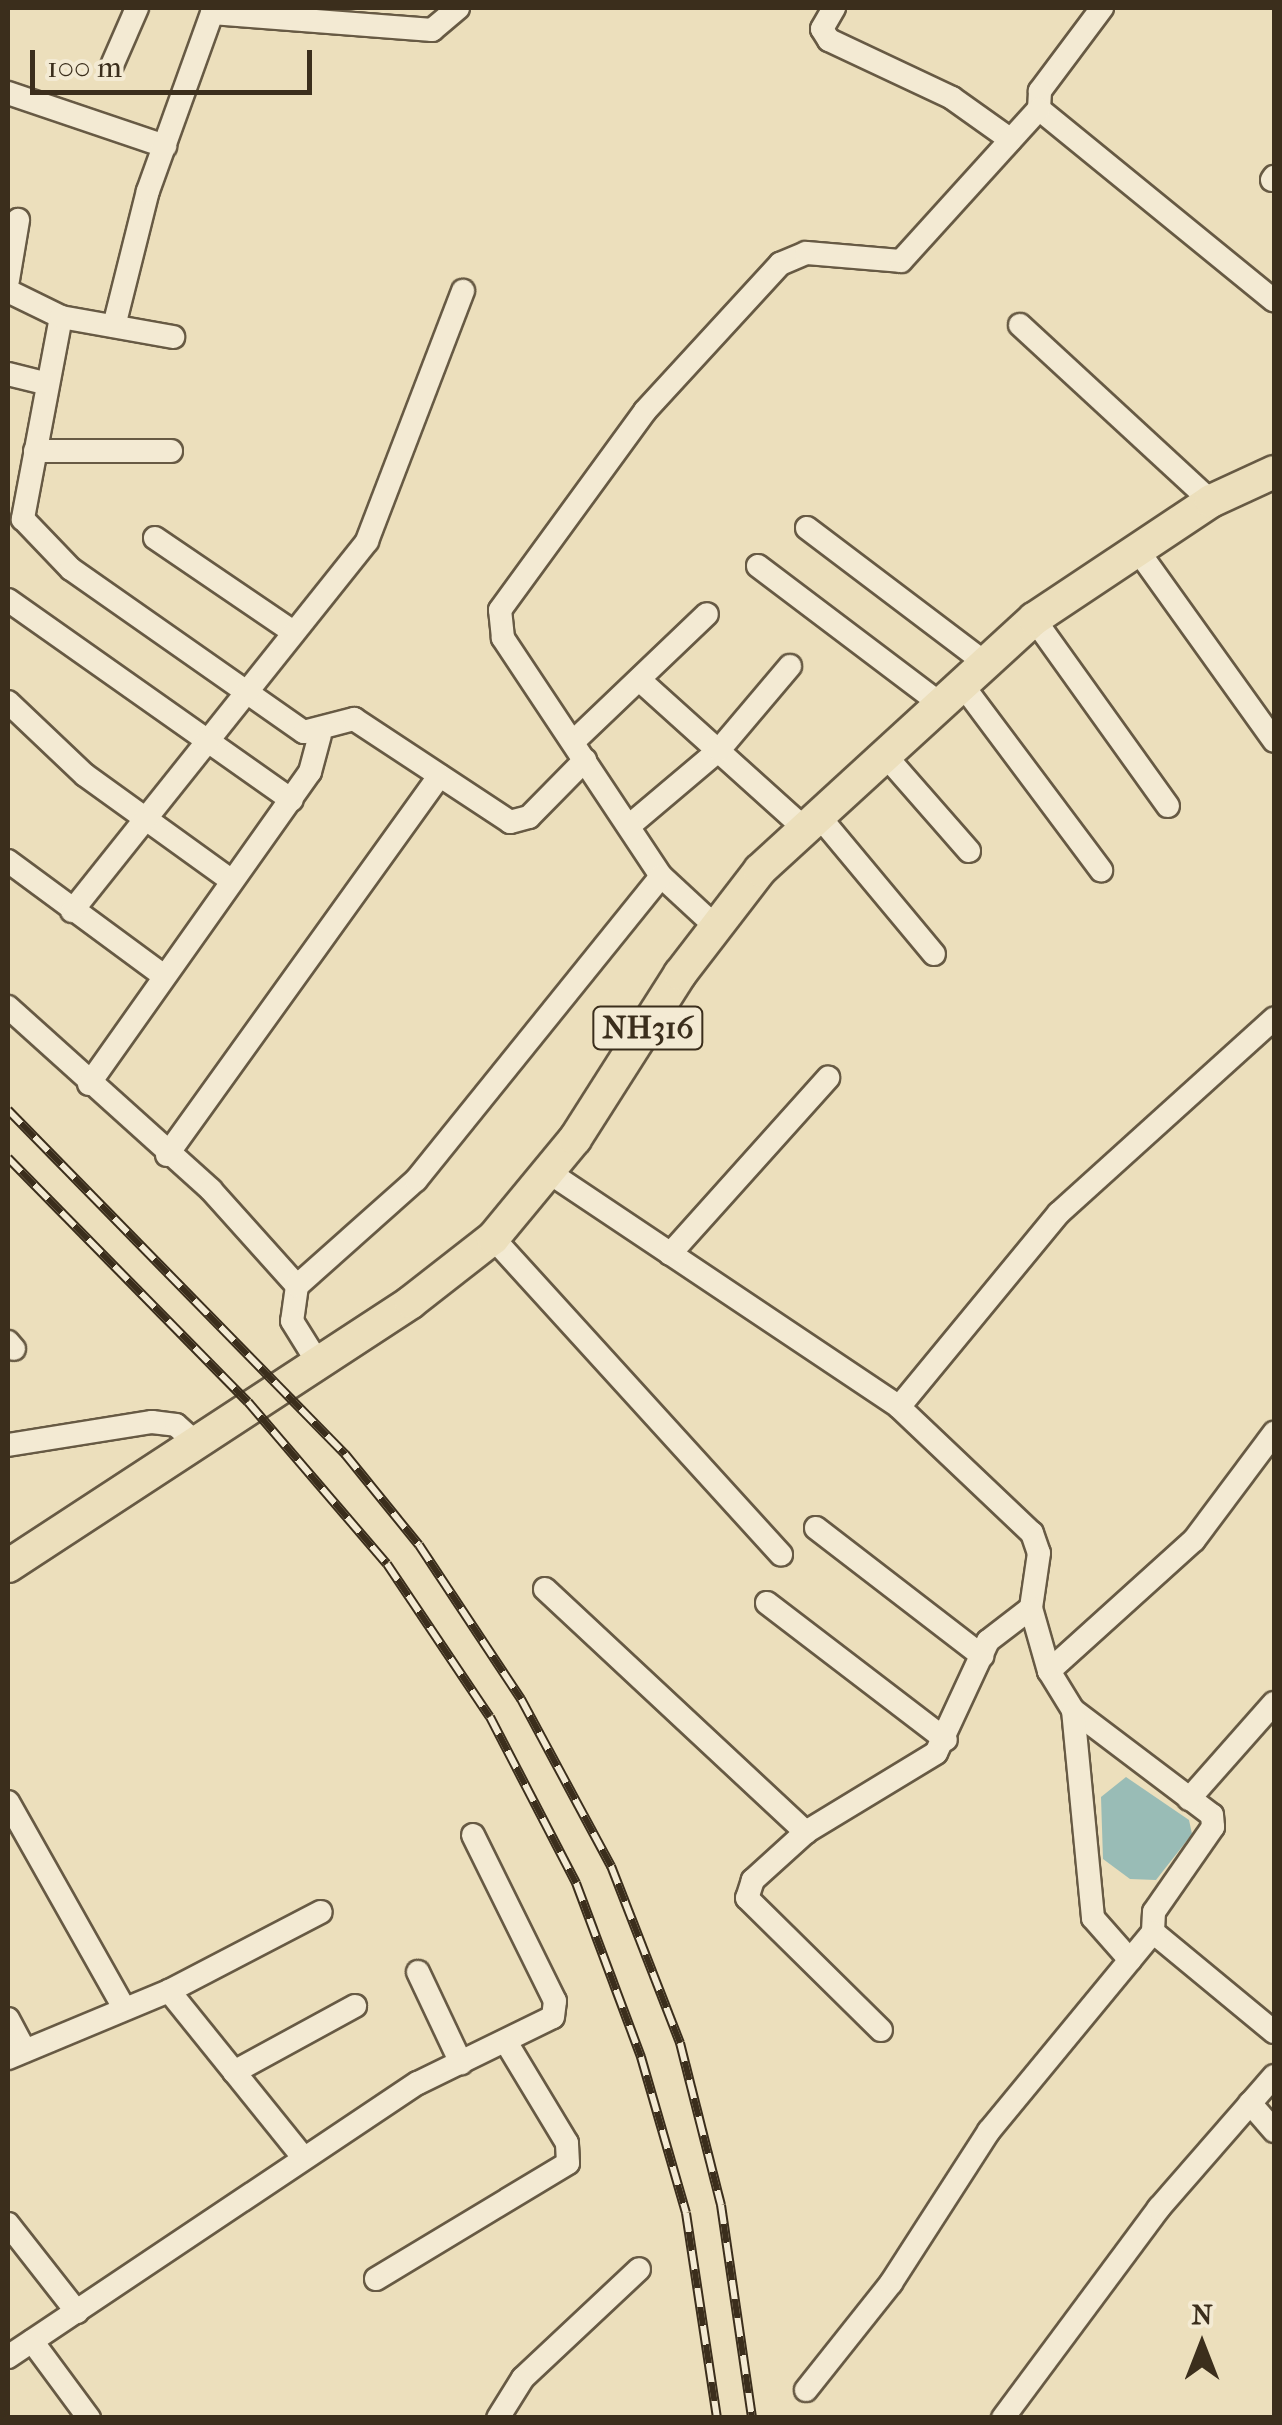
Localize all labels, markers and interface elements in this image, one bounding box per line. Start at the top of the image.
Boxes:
scale bar [35,30,318,92]
text: 100 m [47,50,122,85]
road number: NH316 [590,1001,706,1055]
north arrow [1152,2295,1252,2395]
text: N [1191,2298,1213,2331]

